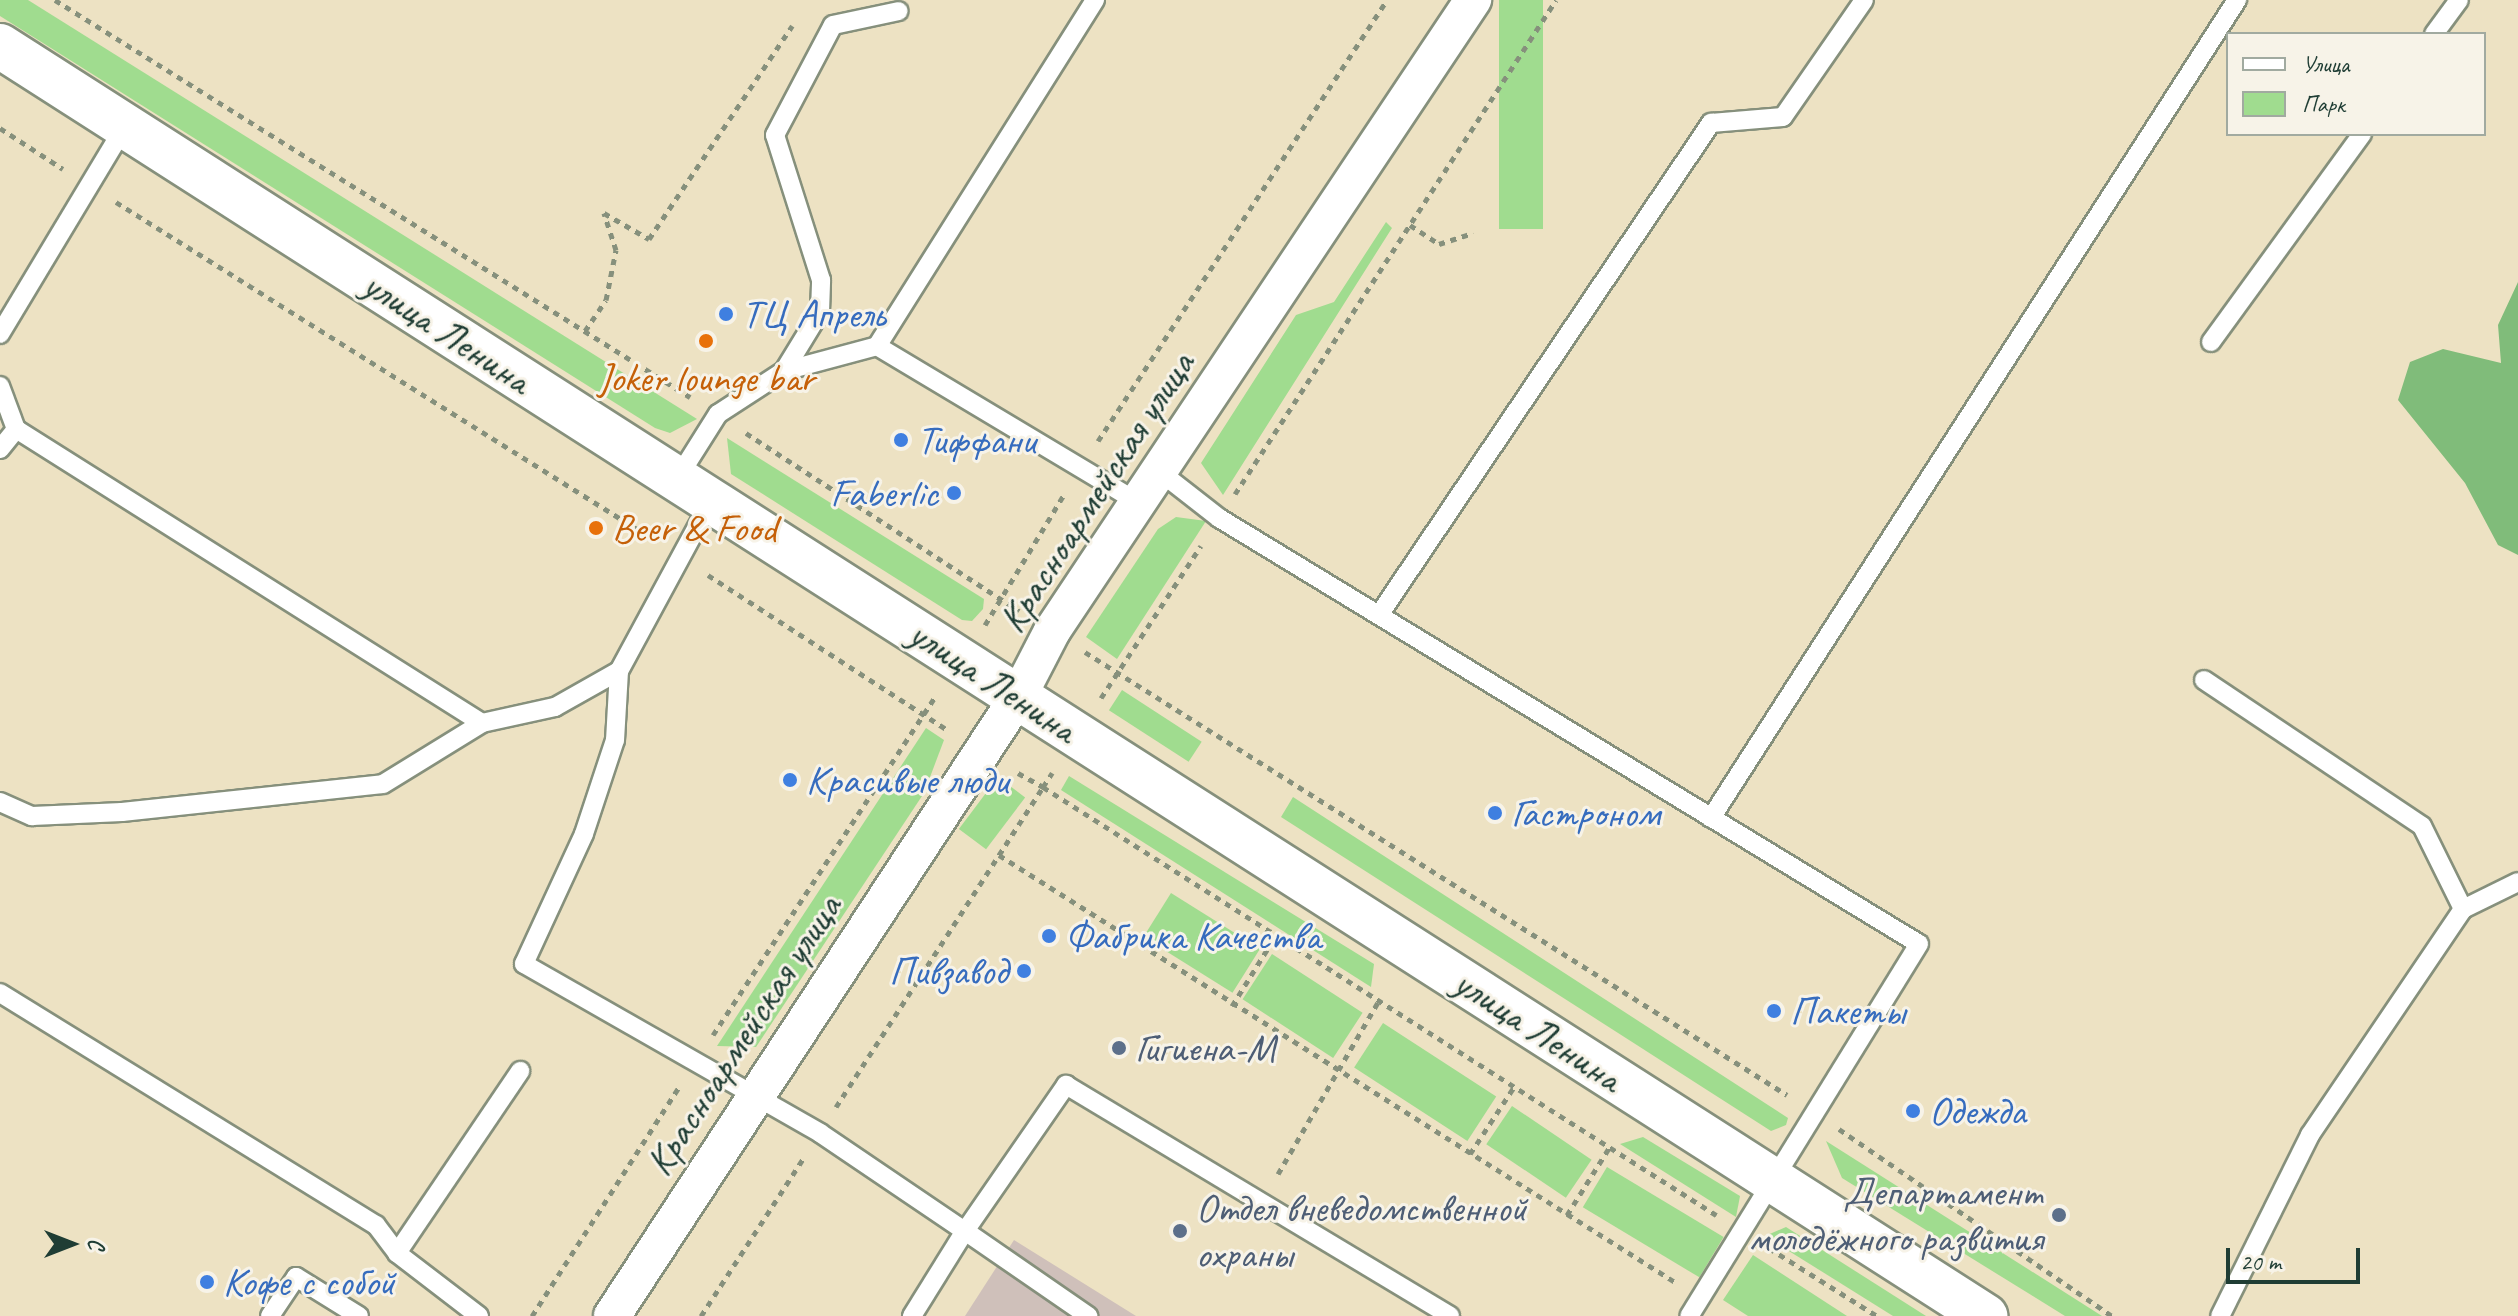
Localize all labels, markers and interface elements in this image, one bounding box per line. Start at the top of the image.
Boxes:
legend [2226,32,2486,136]
text: Улица [2302,49,2350,79]
text: Парк [2302,89,2345,119]
street label: улица Ленина [354,260,540,404]
place label: ТЦ Апрель [742,290,886,338]
marker: ТЦ Апрель [717,305,735,323]
marker: Joker lounge bar [697,332,715,350]
street label: Красноармейская улица [987,342,1205,642]
place label: Joker lounge bar [597,354,815,402]
place label: Тиффани [917,416,1035,464]
marker: Тиффани [892,431,910,449]
place label: Faberlic [830,469,938,517]
marker: Faberlic [945,484,963,502]
place label: Beer & Food [612,504,776,552]
marker: Beer & Food [587,519,605,537]
street label: улица Ленина [900,609,1086,753]
place label: Красивые люди [806,756,1012,804]
marker: Красивые люди [781,771,799,789]
place label: Гастроном [1511,789,1660,837]
marker: Гастроном [1486,804,1504,822]
street label: Красноармейская улица [634,885,852,1185]
place label: Фабрика Качества [1065,912,1321,960]
marker: Фабрика Качества [1040,927,1058,945]
place label: Пивзавод [889,947,1008,995]
street label: улица Ленина [1445,958,1631,1102]
marker: Пивзавод [1015,962,1033,980]
place label: Пакеты [1790,987,1905,1035]
marker: Пакеты [1765,1002,1783,1020]
place label: Гигиена-М [1135,1024,1275,1072]
marker: Гигиена-М [1110,1039,1128,1057]
place label: Одежда [1929,1087,2026,1135]
marker: Одежда [1904,1102,1922,1120]
place label: Департамент молодёжного развития [1747,1168,2043,1262]
place label: Отдел вневедомственной охраны [1196,1184,1527,1278]
north arrow [32,1204,112,1284]
marker: Департамент молодёжного развития [2050,1206,2068,1224]
marker: Отдел вневедомственной охраны [1171,1222,1189,1240]
scale bar [2230,1232,2364,1282]
text: С [82,1239,110,1249]
text: 20 m [2240,1247,2281,1277]
place label: Кофе с собой [223,1258,393,1306]
marker: Кофе с собой [198,1273,216,1291]

